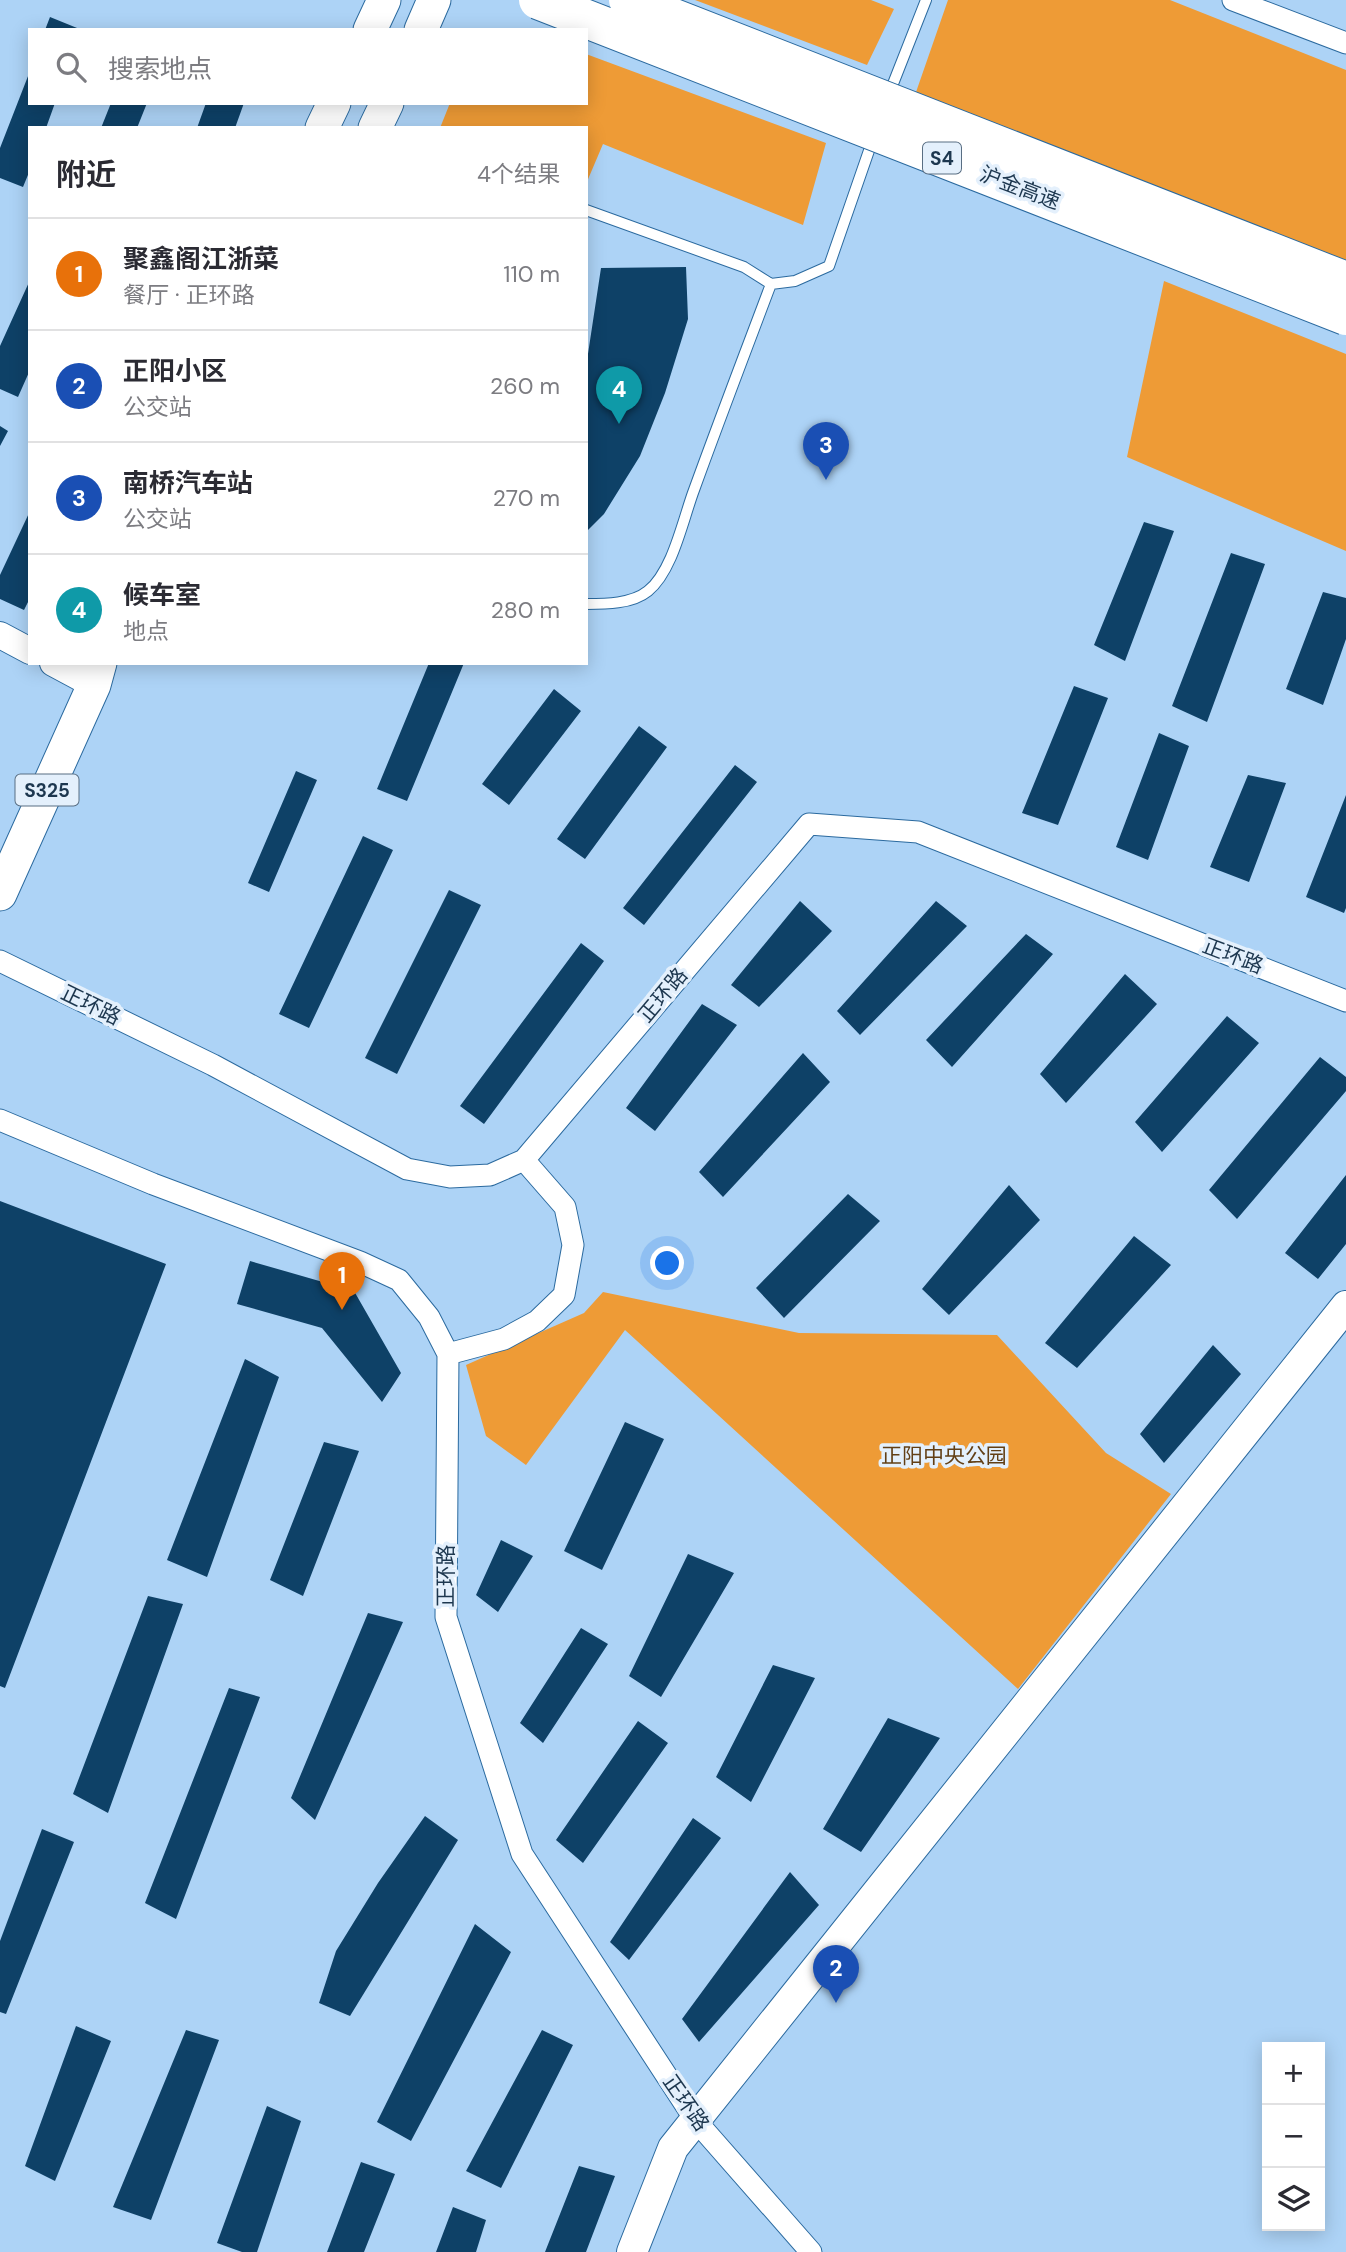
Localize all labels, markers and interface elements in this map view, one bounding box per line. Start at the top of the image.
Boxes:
search box [28,28,588,105]
icon: search [52,48,90,86]
text: 搜索地点 [108,52,212,86]
road number: S4 [923,142,961,174]
text: 附近 [56,155,116,194]
text: 4个结果 [477,159,560,189]
street label: 沪金高速 [976,160,1064,216]
text: 聚鑫阁江浙菜 [123,242,279,276]
text: 1 [75,259,83,289]
text: 110 m [503,259,560,289]
text: 餐厅 · 正环路 [123,280,255,310]
text: 正阳小区 [123,354,227,388]
pin: 4 [596,366,642,424]
text: 2 [72,371,86,401]
text: 260 m [490,371,560,401]
text: 公交站 [123,392,192,422]
pin: 3 [803,422,849,480]
text: 南桥汽车站 [123,466,253,500]
text: 3 [72,483,86,513]
text: 270 m [493,483,560,513]
text: 公交站 [123,504,192,534]
text: 候车室 [123,578,201,612]
text: 4 [72,595,86,625]
text: 280 m [491,595,560,625]
text: 地点 [123,616,169,646]
road number: S325 [16,775,78,806]
street label: 正环路 [1199,932,1267,980]
street label: 正环路 [632,962,694,1028]
street label: 正环路 [57,979,125,1031]
your location [650,1246,684,1280]
pin: 1 [319,1252,365,1310]
park label: 正阳中央公园 [881,1442,1007,1470]
street label: 正环路 [432,1545,460,1608]
pin: 2 [813,1945,859,2003]
map controls [1262,2042,1325,2231]
button: + [1262,2042,1325,2105]
street label: 正环路 [656,2069,716,2137]
button: − [1262,2105,1325,2168]
button: layers [1262,2168,1325,2231]

